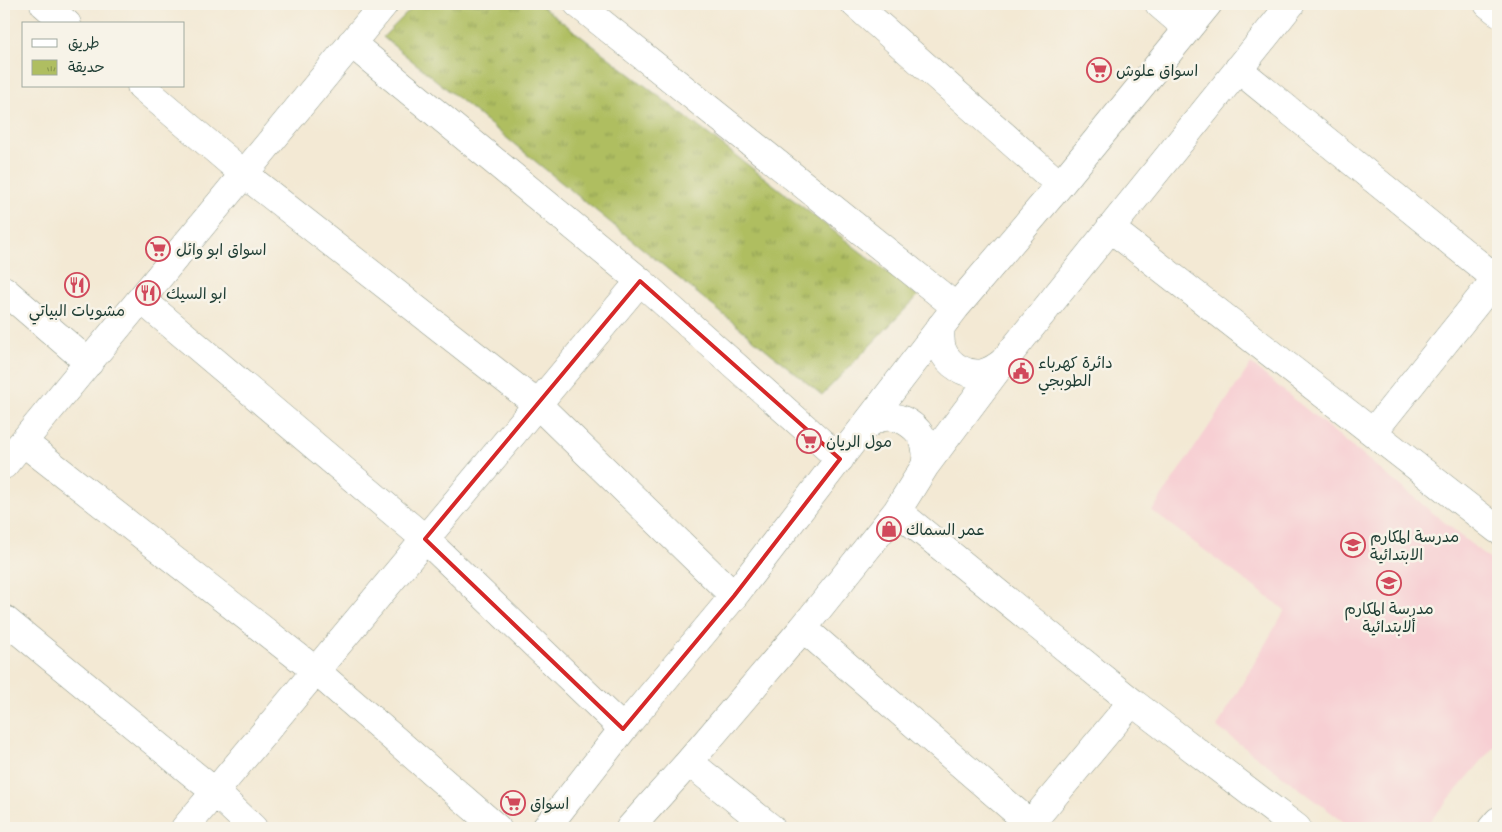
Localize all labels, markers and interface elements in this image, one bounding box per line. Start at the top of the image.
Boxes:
legend [22,22,185,88]
text: طريق [68,30,100,56]
text: حديقة [68,54,105,80]
place label: اسواق علوش [1116,56,1198,85]
supermarket icon: اسواق علوش [1086,57,1112,83]
place label: اسواق ابو وائل [176,235,267,264]
supermarket icon: اسواق ابو وائل [145,236,171,262]
restaurant icon: مشويات البياتي [64,272,90,298]
place label: ابو السيك [166,279,227,308]
restaurant icon: ابو السيك [135,280,161,306]
place label: مشويات البياتي [29,296,125,325]
place label: دائرة كهرباء الطوبجي [1038,348,1113,395]
public building icon: دائرة كهرباء الطوبجي [1008,358,1034,384]
place label: مول الريان [826,427,892,456]
supermarket icon: مول الريان [796,428,822,454]
place label: عمر السماك [906,515,985,544]
shop icon: عمر السماك [876,516,902,542]
place label: مدرسة المكارم الابتدائية [1370,522,1459,569]
school or university icon: مدرسة المكارم الابتدائية [1340,532,1366,558]
school or university icon: مدرسة المكارم ألابتدائية [1376,570,1402,596]
place label: مدرسة المكارم ألابتدائية [1344,594,1434,641]
place label: اسواق [530,789,569,818]
supermarket icon: اسواق [500,790,526,816]

